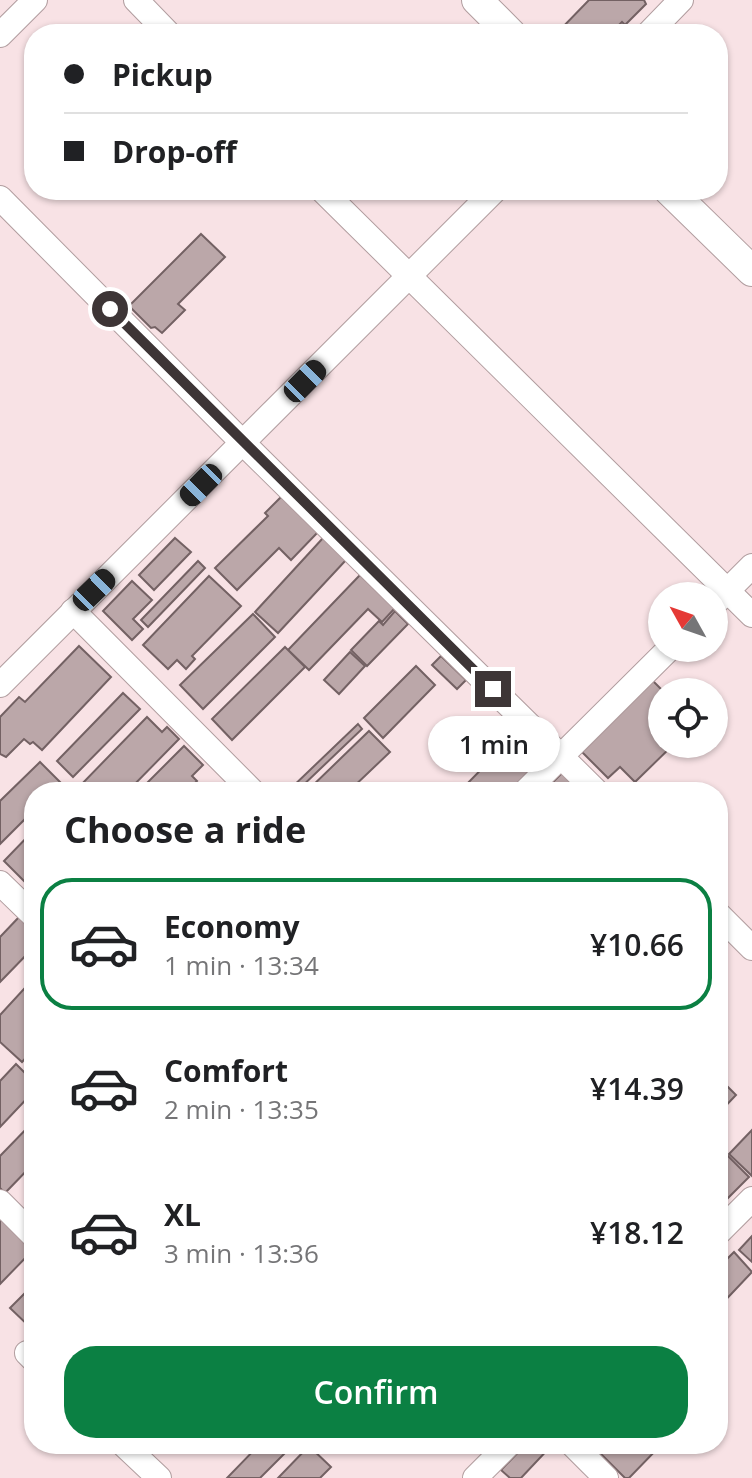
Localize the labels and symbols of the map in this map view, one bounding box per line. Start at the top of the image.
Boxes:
route start [92,291,128,327]
car [280,356,330,406]
car [176,460,226,510]
car [68,565,120,615]
north arrow [648,582,728,662]
route end [475,671,511,707]
callout: 1 min [427,717,559,773]

